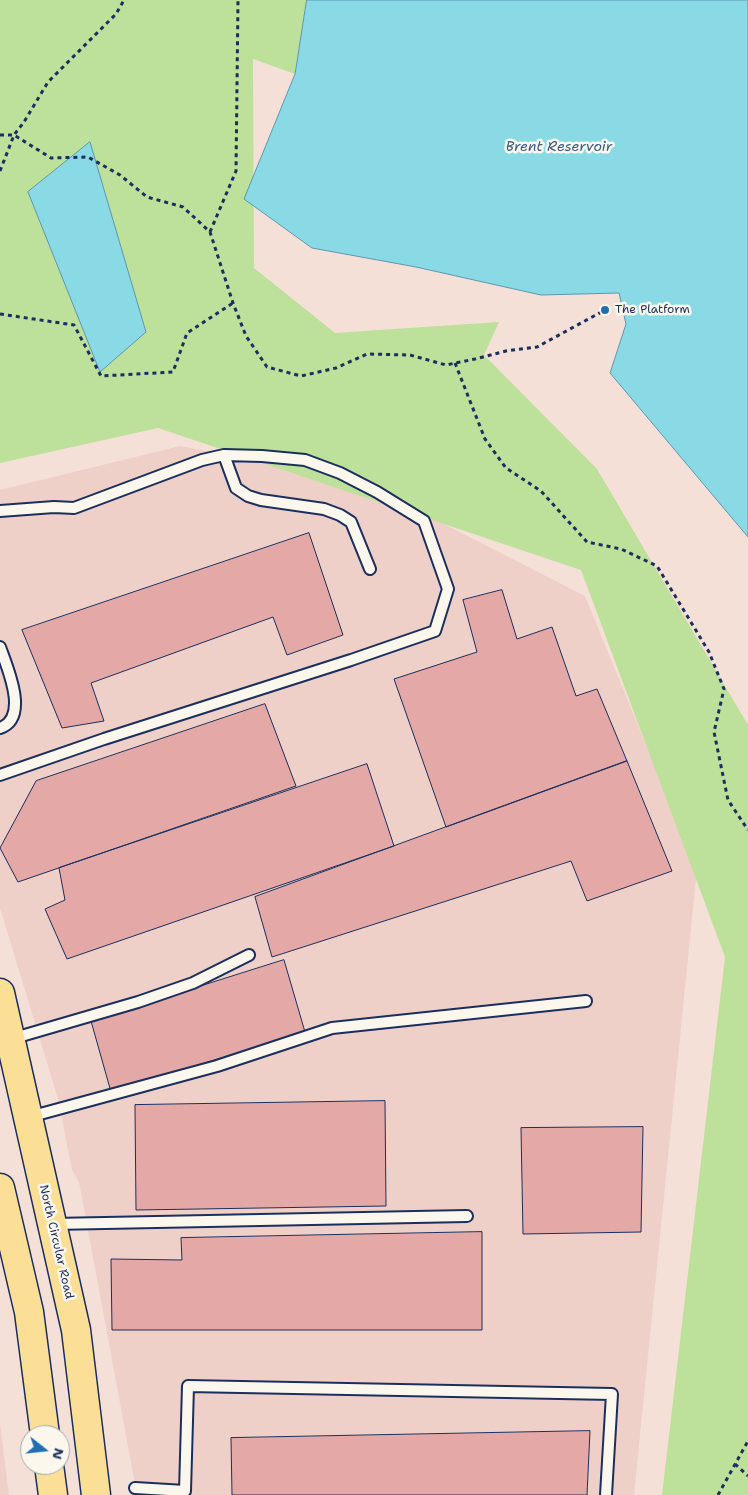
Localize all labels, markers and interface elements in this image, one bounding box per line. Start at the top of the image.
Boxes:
water label: Brent Reservoir [506,139,612,155]
place label: The Platform [615,303,690,317]
marker: The Platform [599,304,611,316]
street label: North Circular Road [36,1183,76,1301]
north arrow [20,1425,70,1475]
text: N [48,1446,69,1462]

